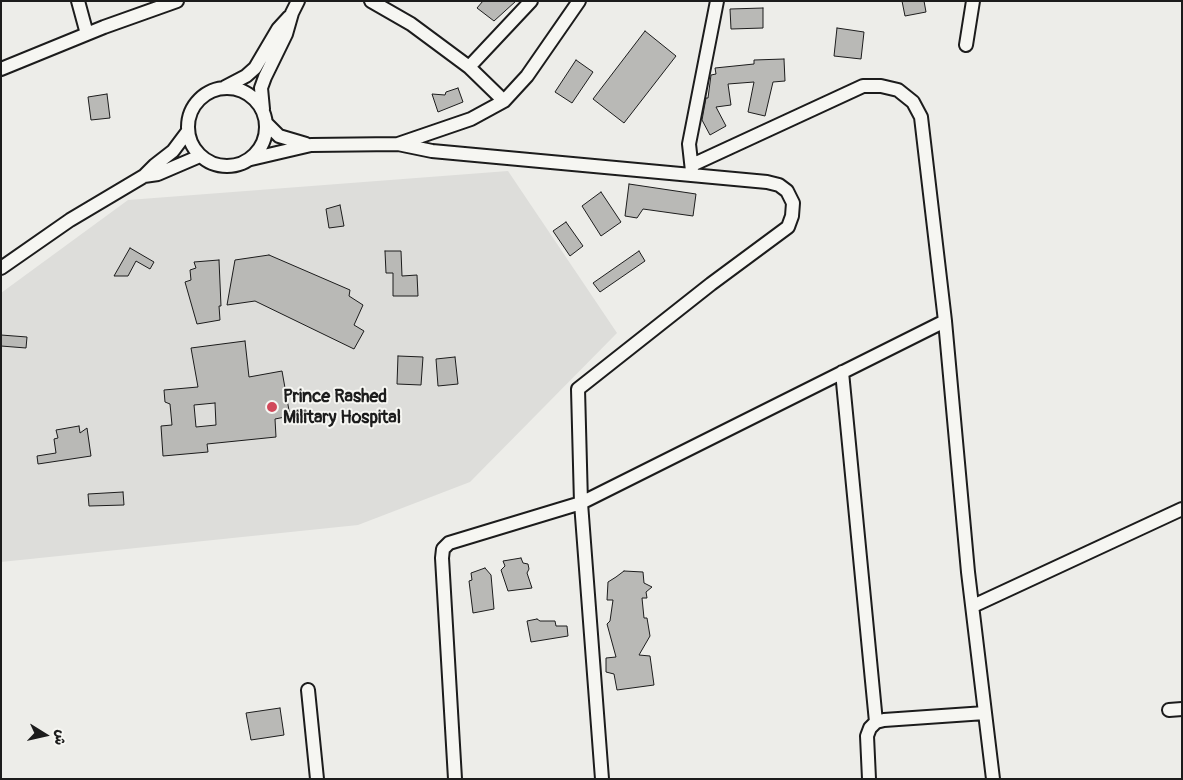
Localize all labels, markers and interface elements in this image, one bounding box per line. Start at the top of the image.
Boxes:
place label: Prince Rashed Military Hospital [283,386,401,428]
marker: Prince Rashed Military Hospital [265,400,279,414]
north arrow [20,710,70,760]
text: ش [51,729,70,747]

